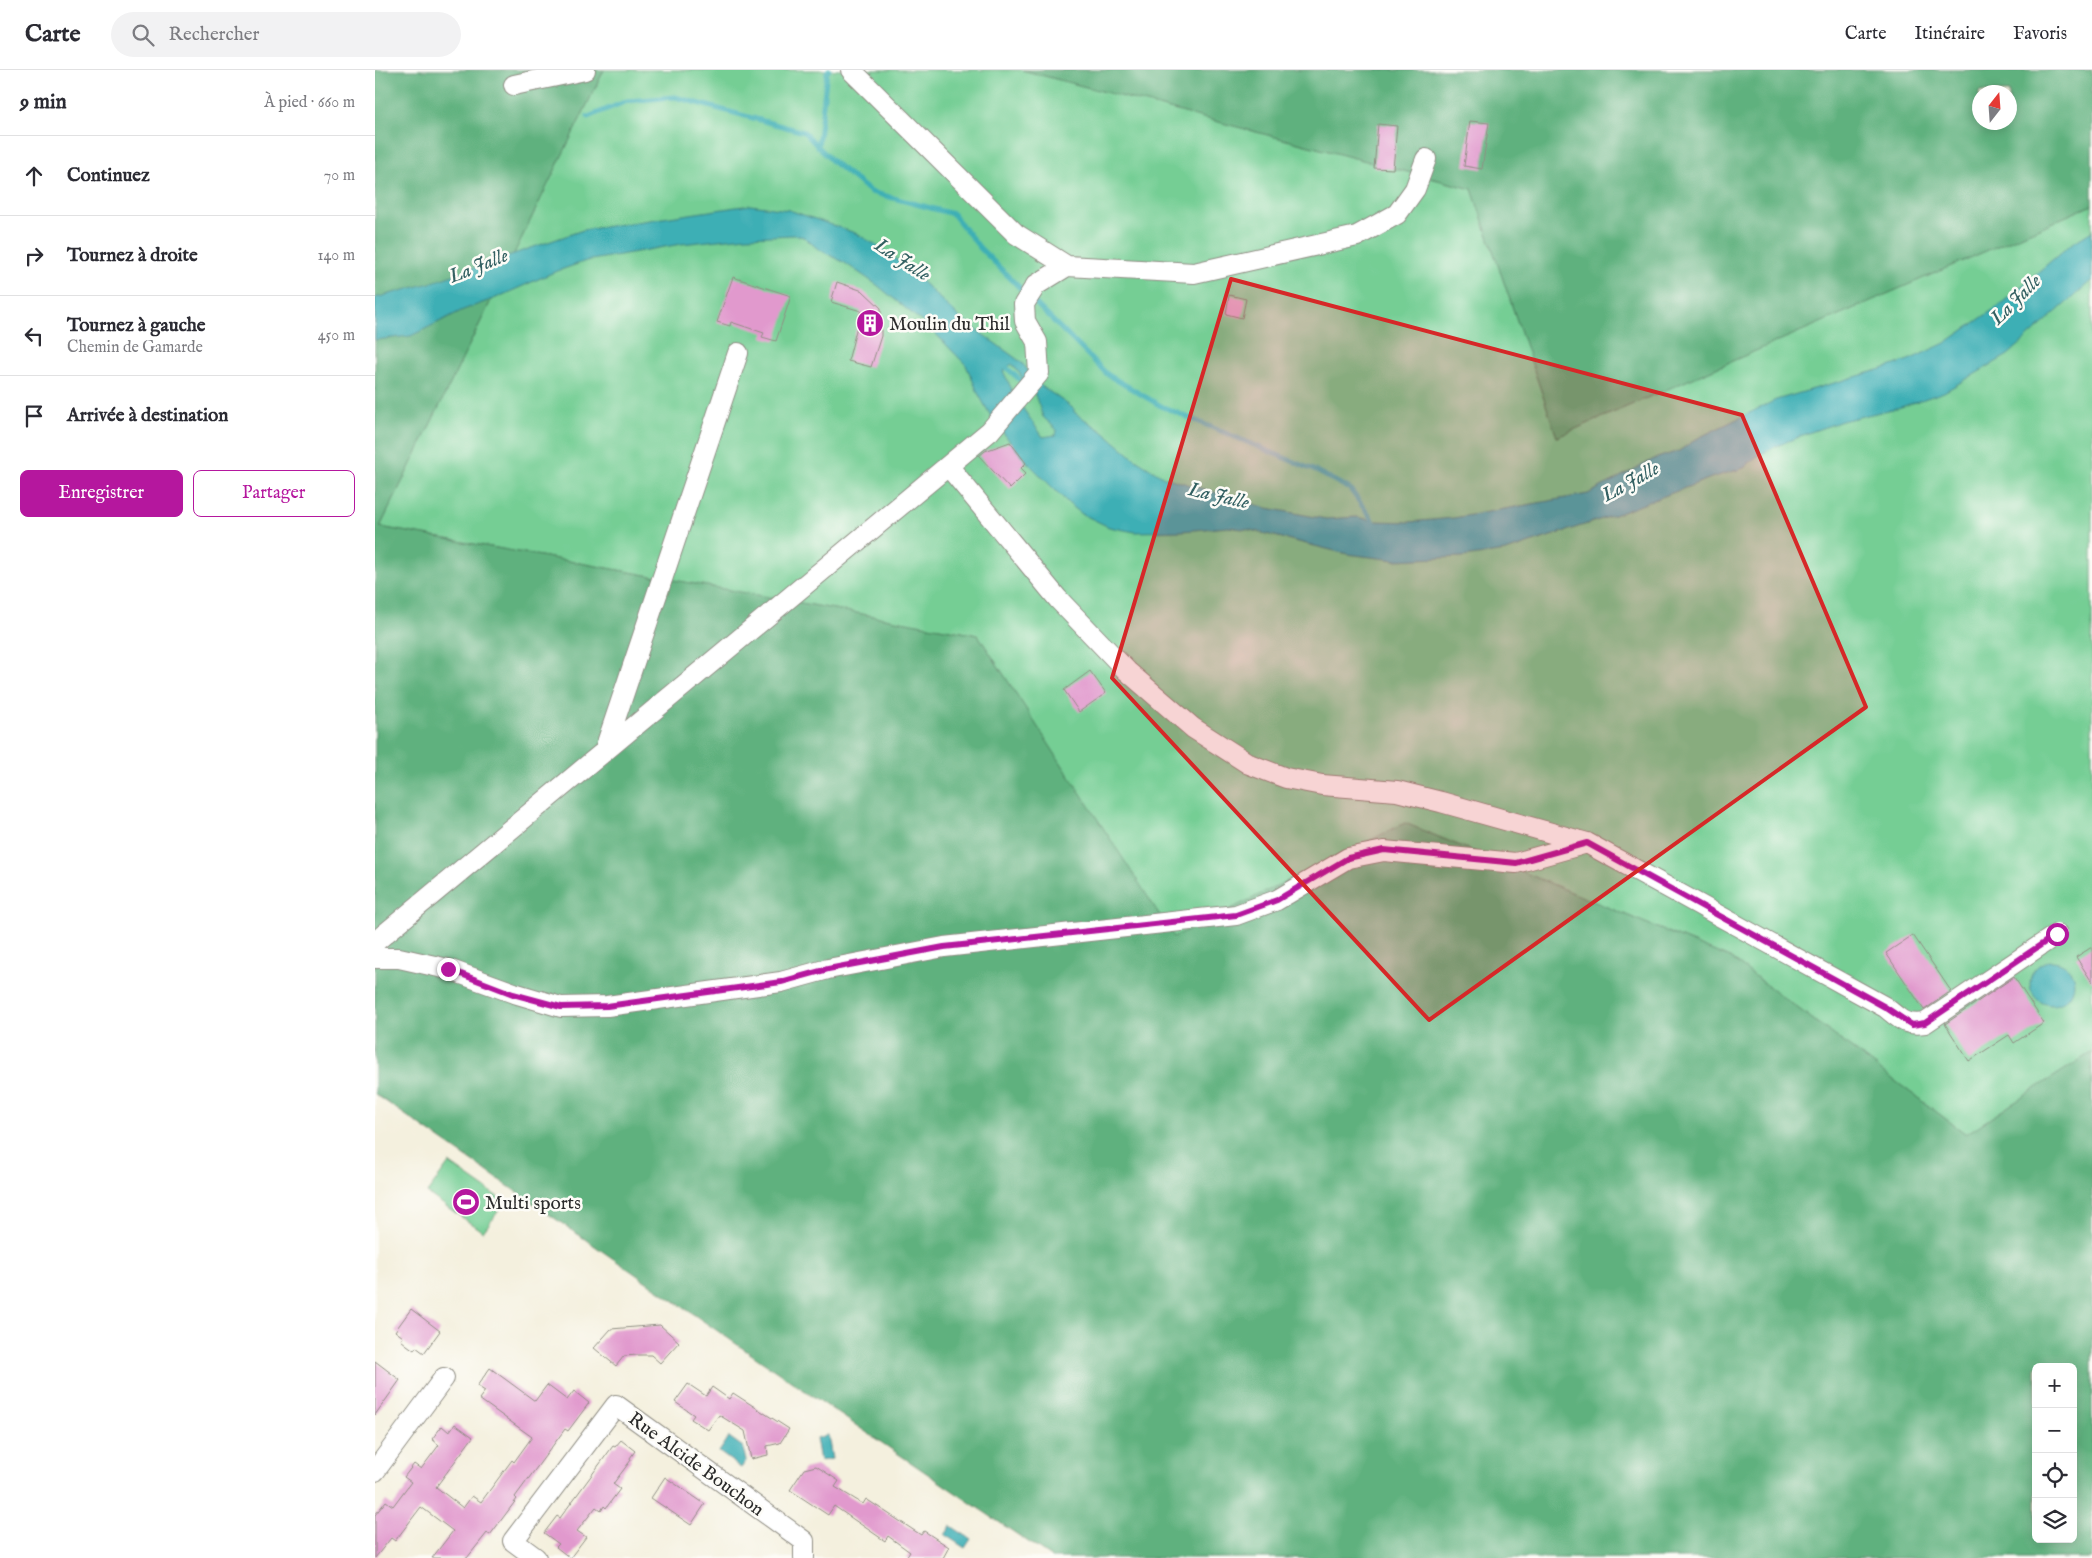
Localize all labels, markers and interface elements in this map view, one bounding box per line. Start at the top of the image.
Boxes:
search box [111,12,461,57]
text: Carte [25,19,81,50]
icon: search [129,21,157,49]
text: Rechercher [169,23,260,47]
text: Carte [1845,23,1887,46]
text: Itinéraire [1915,23,1985,46]
text: Favoris [2013,23,2067,46]
north arrow [1972,85,2017,130]
text: 9 min [20,89,67,116]
text: À pied · 660 m [264,93,355,113]
icon: ahead [20,162,48,190]
text: Continuez [67,164,150,188]
text: 70 m [324,166,355,186]
water label: La Jalle [869,232,935,288]
icon: right [20,242,48,270]
water label: La Jalle [444,243,512,290]
text: Tournez à droite [67,244,198,268]
text: 140 m [317,246,355,266]
water label: La Jalle [1985,269,2047,331]
building icon: Moulin du Thil [855,308,885,338]
place label: Moulin du Thil [889,313,1010,337]
text: Tournez à gauche [67,314,206,338]
icon: left [20,322,48,350]
text: 450 m [318,326,355,346]
text: Chemin de Gamarde [67,338,203,358]
icon: arrive [20,402,48,430]
text: Arrivée à destination [67,404,228,428]
water label: La Jalle [1597,456,1664,509]
button: Enregistrer [20,470,183,517]
button: Partager [193,470,355,517]
water label: La Jalle [1185,477,1252,516]
route start [2046,923,2069,946]
route end [437,958,460,981]
sports icon: Multi sports [451,1187,481,1217]
place label: Multi sports [485,1192,581,1216]
map controls [2032,1363,2077,1543]
button: + [2032,1363,2077,1408]
street label: Rue Alcide Bouchon [623,1407,769,1522]
button: − [2032,1408,2077,1453]
button: locate [2032,1453,2077,1498]
button: layers [2032,1498,2077,1543]

